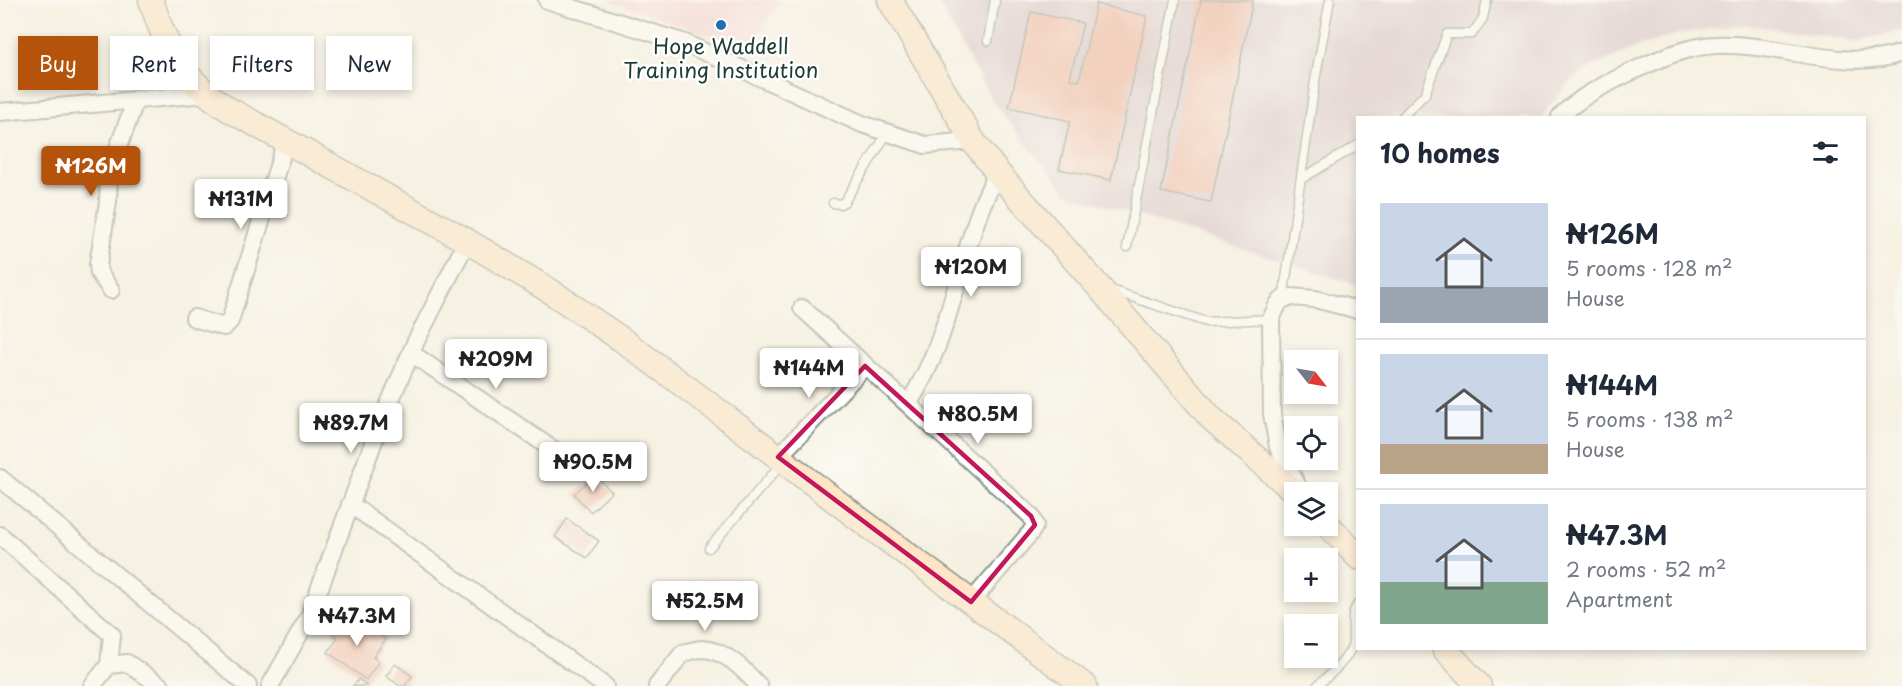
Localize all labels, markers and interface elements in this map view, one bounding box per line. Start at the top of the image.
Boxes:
marker: Hope Waddell Training Institution [714,18,728,32]
place label: Hope Waddell Training Institution [624,29,818,85]
chip: Buy [18,36,98,90]
chip: Rent [110,36,198,90]
chip: Filters [210,36,314,90]
chip: New [326,36,412,90]
text: 10 homes [1380,133,1500,172]
icon: filters [1809,136,1842,169]
pin: ₦126M [49,146,133,197]
text: ₦126M [55,150,127,180]
pin: ₦131M [199,179,283,230]
text: ₦131M [208,183,274,213]
text: ₦126M [1566,214,1659,253]
icon: home [1428,227,1500,299]
pin: ₦120M [929,247,1013,298]
text: ₦120M [935,251,1007,281]
text: 5 rooms · 128 m² [1566,253,1732,283]
text: House [1566,283,1625,313]
pin: ₦209M [454,339,538,390]
text: ₦209M [459,343,533,373]
pin: ₦144M [767,348,851,399]
north arrow [1284,350,1338,404]
map controls [1284,350,1338,668]
text: ₦144M [774,352,844,382]
text: ₦144M [1566,365,1658,404]
icon: home [1428,378,1500,450]
pin: ₦80.5M [929,394,1027,445]
text: ₦80.5M [938,398,1018,428]
pin: ₦89.7M [302,403,400,454]
text: 5 rooms · 138 m² [1566,404,1734,434]
text: ₦89.7M [313,407,389,437]
button: locate [1284,416,1338,470]
text: House [1566,434,1625,464]
pin: ₦90.5M [544,442,642,493]
text: ₦90.5M [553,446,633,476]
button: layers [1284,482,1338,536]
text: ₦47.3M [1566,515,1667,554]
icon: home [1428,528,1500,600]
button: + [1284,548,1338,602]
text: 2 rooms · 52 m² [1566,554,1726,584]
pin: ₦52.5M [656,581,754,632]
text: Apartment [1566,584,1673,614]
text: ₦52.5M [666,585,744,615]
pin: ₦47.3M [308,596,406,647]
text: ₦47.3M [318,600,396,630]
button: − [1284,614,1338,668]

